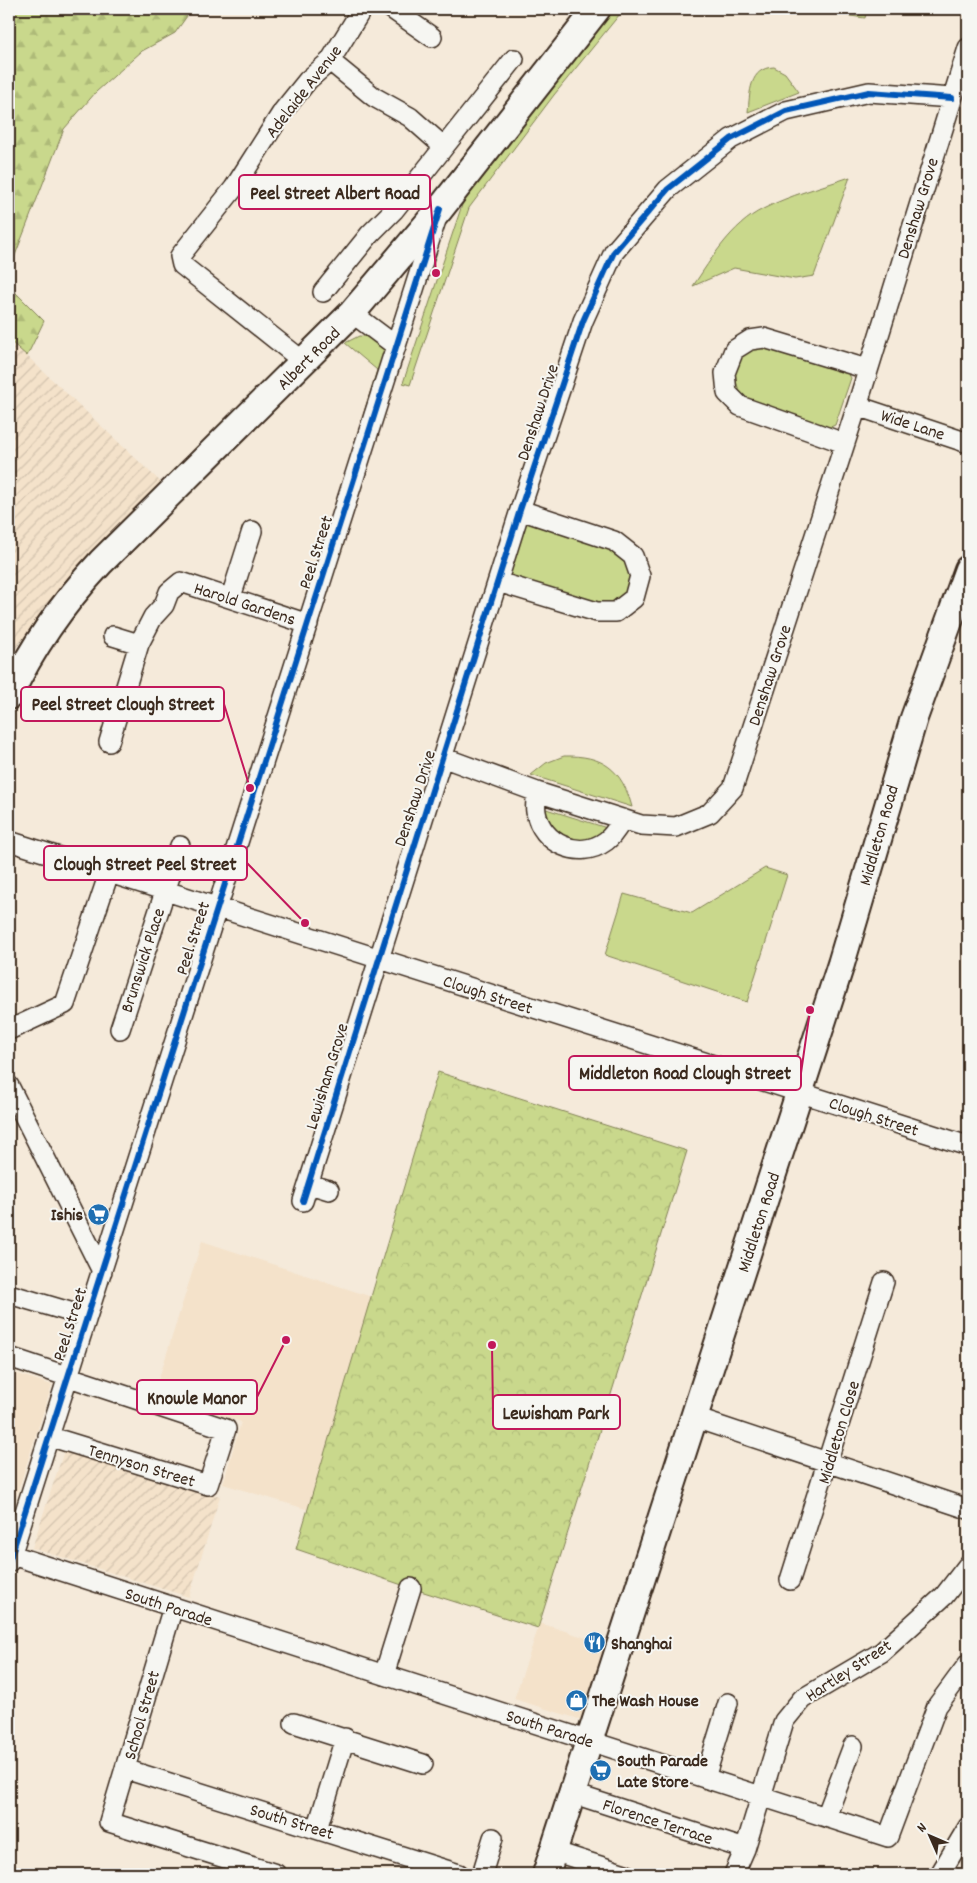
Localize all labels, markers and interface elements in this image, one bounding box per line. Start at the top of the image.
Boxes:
street label: Adelaide Avenue [261,41,349,144]
street label: Denshaw Grove [892,155,947,262]
callout: Peel Street Albert Road [239,175,430,209]
text: Peel Street Albert Road [250,182,420,209]
street label: Albert Road [272,322,347,397]
street label: Denshaw Drive [512,361,567,464]
street label: Wide Lane [877,404,948,449]
street label: Peel Street [294,512,341,593]
street label: Harold Gardens [190,577,298,634]
street label: Denshaw Grove [743,622,799,729]
callout: Peel Street Clough Street [21,687,224,721]
text: Peel Street Clough Street [32,693,214,720]
street label: Denshaw Drive [389,747,444,850]
street label: Middleton Road [854,782,907,889]
callout: Clough Street Peel Street [44,846,247,880]
text: Clough Street Peel Street [54,853,236,880]
street label: Peel Street [171,898,218,979]
street label: Brunswick Place [116,905,173,1016]
street label: Clough Street [439,970,536,1023]
street label: Lewisham Grove [300,1020,356,1133]
callout: Middleton Road Clough Street [569,1056,801,1090]
text: Middleton Road Clough Street [579,1062,791,1089]
street label: Clough Street [825,1092,922,1145]
street label: Middleton Road [732,1170,788,1276]
supermarket icon: Ishis [87,1202,111,1226]
place label: Ishis [51,1204,83,1229]
street label: Peel Street [48,1284,95,1365]
street label: Middleton Close [813,1378,868,1487]
callout: Knowle Manor [137,1380,257,1414]
text: Knowle Manor [147,1387,248,1414]
callout: Lewisham Park [493,1395,620,1429]
text: Lewisham Park [502,1402,610,1429]
street label: Tennyson Street [85,1439,198,1496]
street label: South Parade [121,1582,215,1634]
restaurant icon: Shanghai [583,1631,607,1655]
place label: Shanghai [611,1633,673,1658]
street label: Hartley Street [801,1635,898,1709]
street label: School Street [119,1668,168,1763]
shop icon: The Wash House [564,1688,588,1712]
place label: The Wash House [592,1690,699,1715]
street label: South Parade [502,1704,596,1756]
place label: South Parade Late Store [617,1750,708,1796]
supermarket icon: South Parade Late Store [589,1758,613,1782]
street label: Florence Terrace [599,1794,716,1853]
street label: South Street [246,1799,337,1848]
north arrow [904,1810,954,1860]
text: N [913,1819,932,1838]

